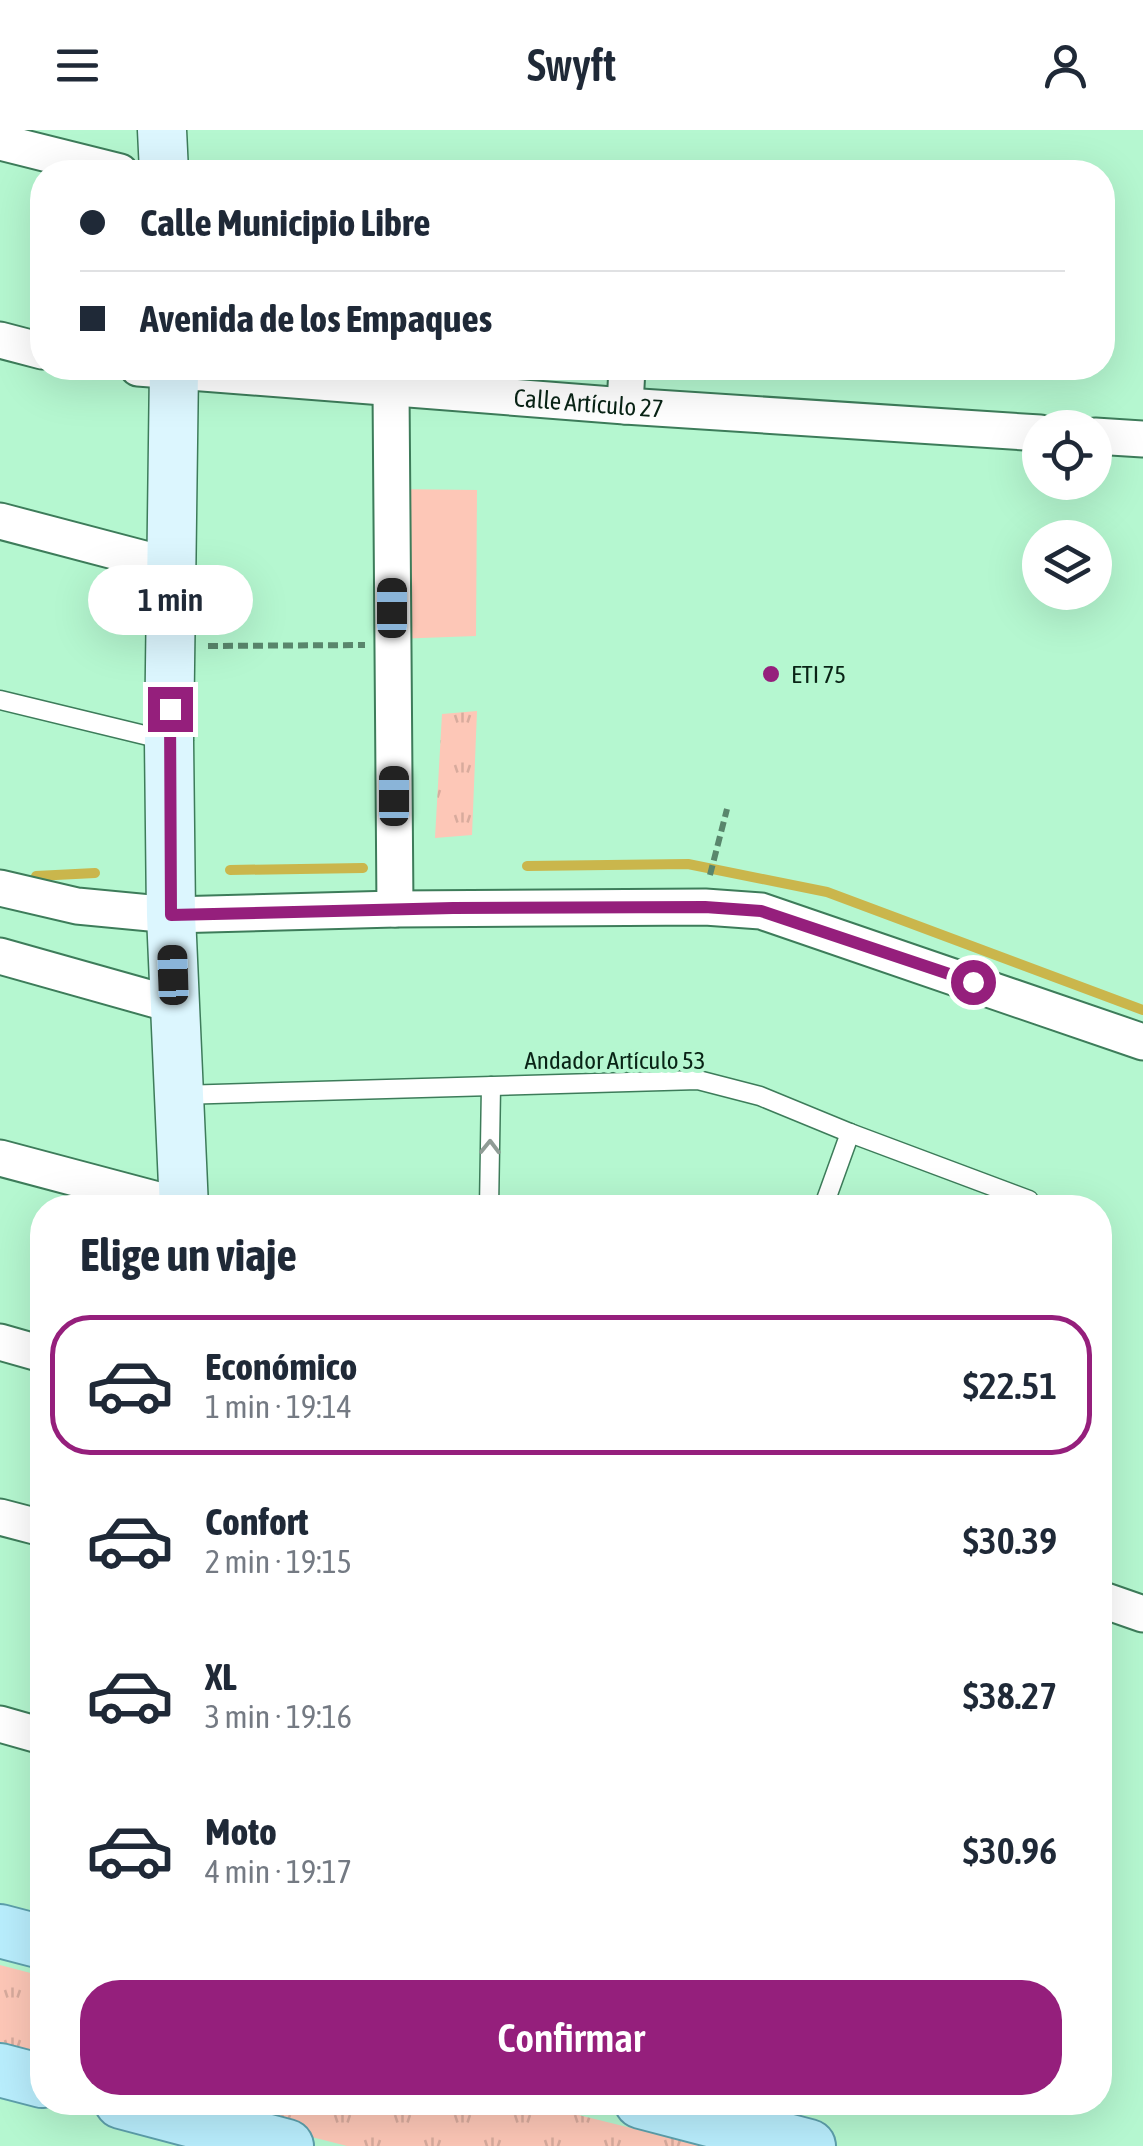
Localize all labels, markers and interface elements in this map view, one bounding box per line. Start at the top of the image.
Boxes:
icon: menu [50,38,105,93]
icon: person [1038,38,1093,93]
text: Swyft [527,39,616,91]
text: Calle Municipio Libre [140,201,431,244]
text: Avenida de los Empaques [140,297,492,340]
street label: Calle Artículo 27 [513,383,664,422]
map controls [1022,410,1112,610]
button: locate [1022,410,1112,500]
button: layers [1022,520,1112,610]
callout: 1 min [88,564,252,634]
car [377,578,407,638]
text: 1 min [138,581,203,618]
place label: ETI 75 [791,660,846,688]
marker: ETI 75 [760,663,782,685]
route end [148,687,193,732]
car [379,766,409,826]
car [157,944,189,1006]
route start [951,960,996,1005]
street label: Andador Artículo 53 [525,1046,705,1074]
one-way arrow [479,1138,501,1154]
text: Elige un viaje [80,1229,297,1281]
icon: car [85,1340,175,1430]
text: Económico [205,1345,357,1388]
text: $22.51 [963,1364,1057,1407]
text: 1 min · 19:14 [205,1388,352,1425]
icon: car [85,1495,175,1585]
text: Confort [205,1500,309,1543]
text: $30.39 [963,1519,1057,1562]
text: 2 min · 19:15 [205,1543,352,1580]
icon: car [85,1650,175,1740]
text: XL [205,1655,237,1698]
text: $38.27 [963,1674,1057,1717]
text: 3 min · 19:16 [205,1698,352,1735]
icon: car [85,1805,175,1895]
text: Moto [205,1810,277,1853]
text: $30.96 [963,1829,1057,1872]
text: 4 min · 19:17 [205,1853,352,1890]
button: Confirmar [80,1980,1062,2095]

